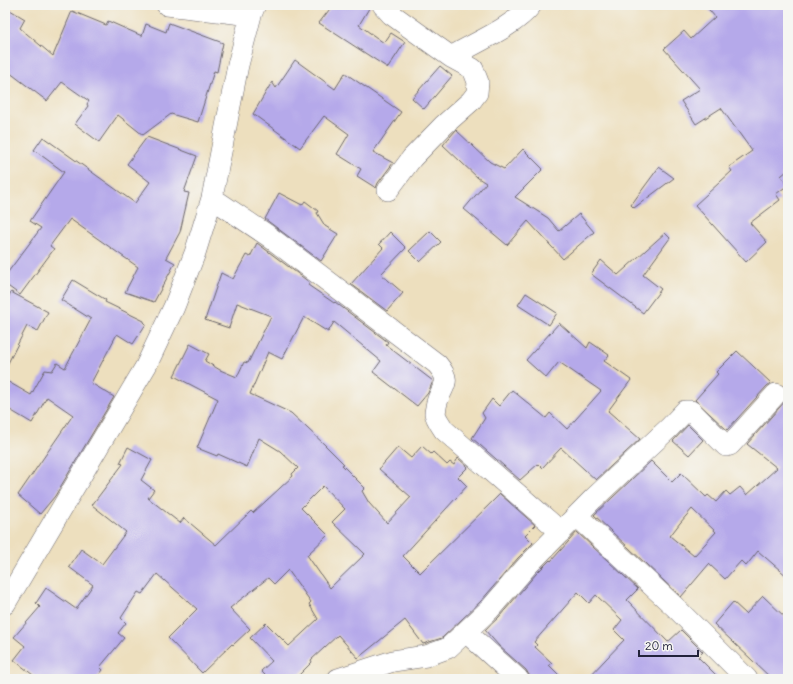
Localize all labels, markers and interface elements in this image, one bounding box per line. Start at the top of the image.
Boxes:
scale bar [639,632,698,658]
text: 20 m [645,638,673,653]

